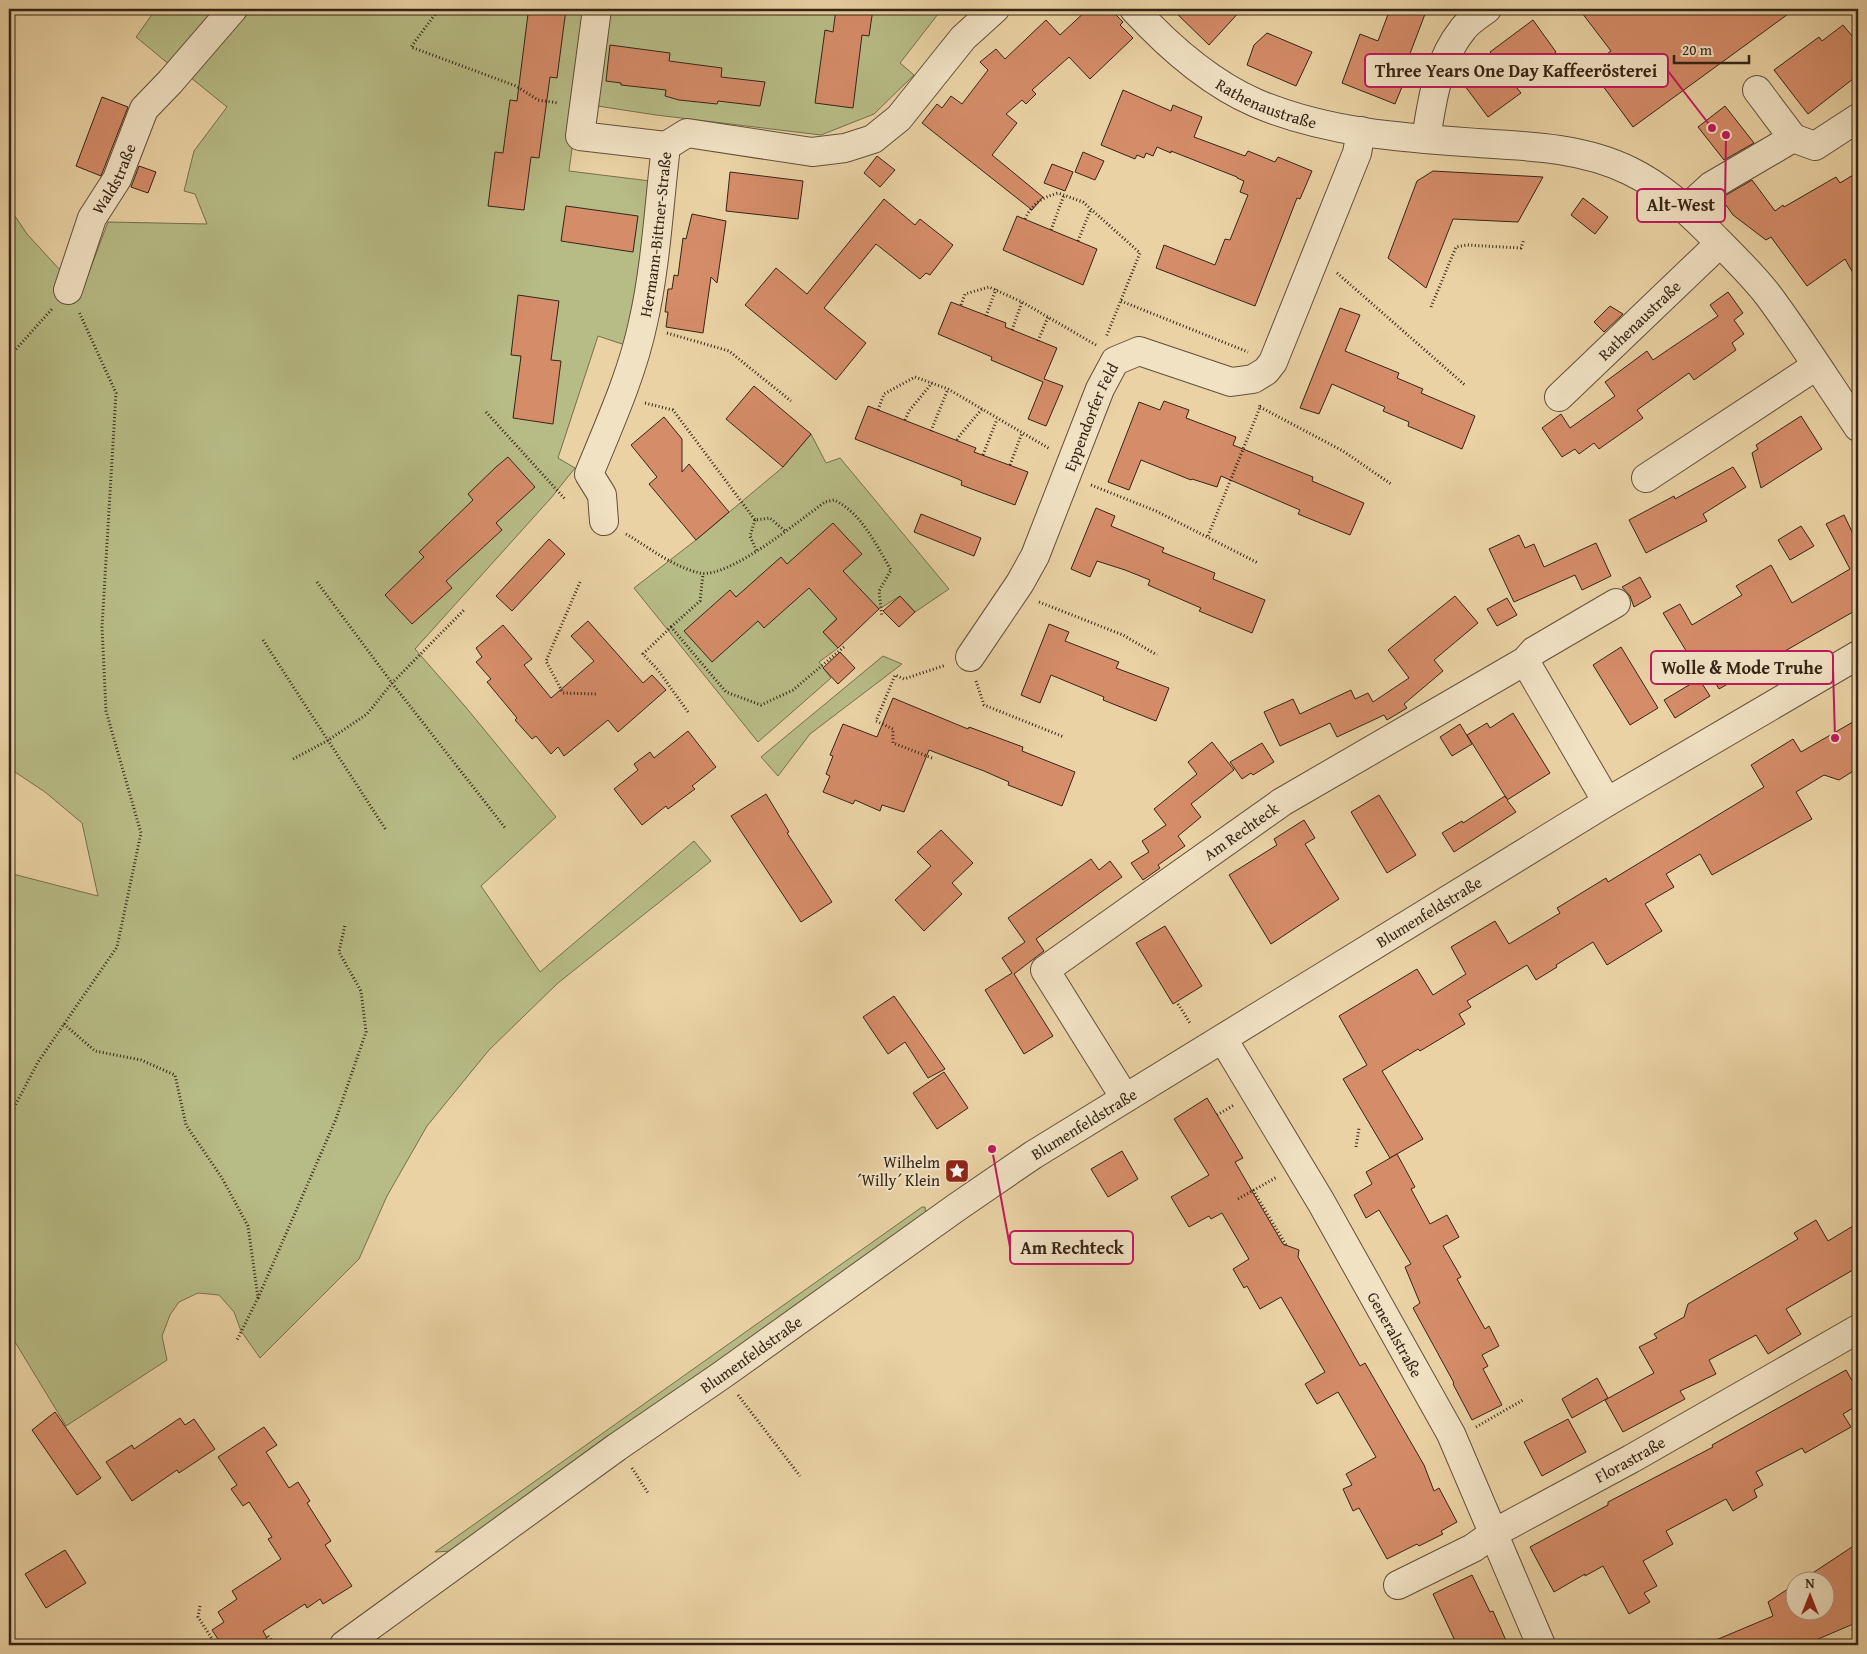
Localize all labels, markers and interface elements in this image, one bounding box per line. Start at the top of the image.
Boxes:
scale bar [1674,32,1750,64]
text: 20 m [1682,39,1713,60]
callout: Three Years One Day Kaffeerösterei [1365,54,1668,87]
text: Three Years One Day Kaffeerösterei [1375,57,1658,84]
street label: Rathenaustraße [1211,72,1319,134]
street label: Waldstraße [86,140,142,219]
street label: Hermann-Bittner-Straße [633,150,677,319]
callout: Alt-West [1637,189,1725,222]
text: Alt-West [1647,191,1715,218]
street label: Rathenaustraße [1592,275,1686,366]
street label: Eppendorfer Feld [1057,358,1124,475]
callout: Wolle & Mode Truhe [1651,651,1833,684]
text: Wolle & Mode Truhe [1661,654,1823,681]
street label: Am Rechteck [1198,796,1284,866]
street label: Blumenfeldstraße [1371,870,1486,953]
street label: Blumenfeldstraße [1026,1082,1141,1166]
place label: Wilhelm ´Willy´ Klein [856,1150,940,1192]
place icon: Wilhelm ´Willy´ Klein [944,1158,970,1184]
callout: Am Rechteck [1010,1231,1133,1264]
text: Am Rechteck [1020,1234,1125,1261]
street label: Generalstraße [1362,1287,1429,1382]
street label: Blumenfeldstraße [695,1310,807,1399]
street label: Florastraße [1590,1430,1670,1488]
north arrow [1784,1572,1834,1622]
text: N [1805,1573,1815,1593]

